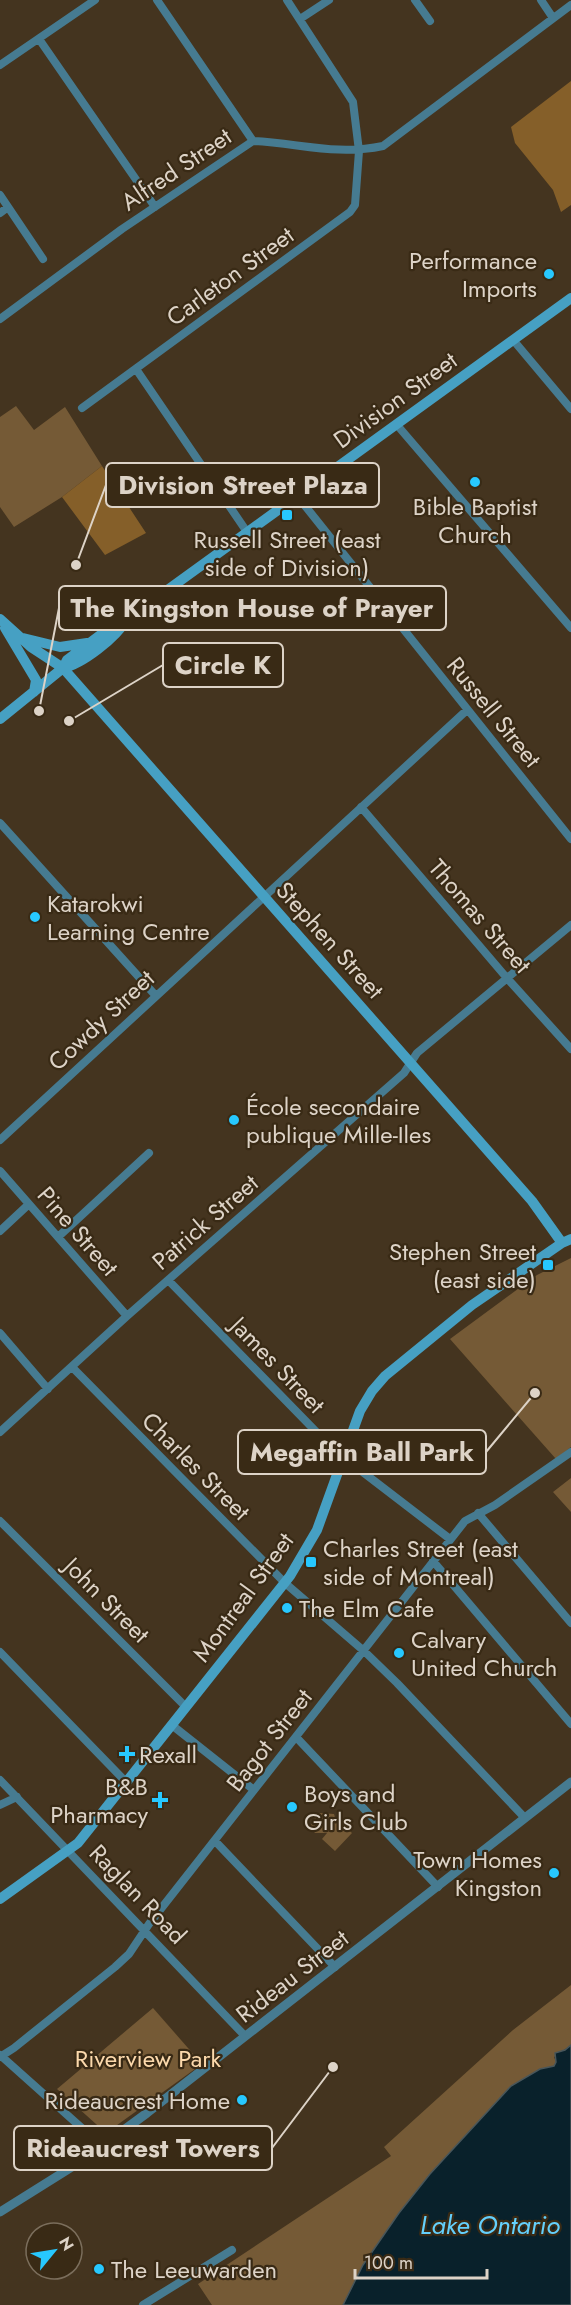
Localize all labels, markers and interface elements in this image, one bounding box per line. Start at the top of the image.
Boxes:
street label: Alfred Street [114,119,238,219]
street label: Carleton Street [159,218,301,334]
place label: Performance Imports [409,243,537,306]
marker: Performance Imports [542,267,556,281]
street label: Division Street [326,343,464,457]
callout: Division Street Plaza [106,463,379,507]
text: Division Street Plaza [118,466,368,504]
marker: Bible Baptist Church [468,475,482,489]
place label: Bible Baptist Church [413,489,537,552]
marker: Russell Street (east side of Division) [280,508,294,522]
place label: Russell Street (east side of Division) [193,522,381,585]
callout: The Kingston House of Prayer [59,586,446,630]
text: The Kingston House of Prayer [71,589,434,627]
callout: Circle K [163,643,283,687]
text: Circle K [175,646,272,684]
street label: Russell Street [438,649,550,775]
street label: Thomas Street [420,851,540,981]
street label: Stephen Street [268,874,392,1006]
place label: Katarokwi Learning Centre [47,886,210,949]
marker: Katarokwi Learning Centre [28,910,42,924]
street label: Cowdy Street [40,961,162,1079]
place label: École secondaire publique Mille-Iles [246,1089,431,1152]
marker: École secondaire publique Mille-Iles [227,1113,241,1127]
street label: Patrick Street [144,1166,266,1278]
street label: Pine Street [29,1178,127,1284]
place label: Stephen Street (east side) [389,1234,536,1297]
marker: Stephen Street (east side) [541,1258,555,1272]
street label: James Street [221,1307,333,1421]
street label: Charles Street [134,1404,258,1528]
callout: Megaffin Ball Park [238,1430,486,1474]
text: Megaffin Ball Park [250,1433,474,1471]
street label: Montreal Street [184,1525,302,1669]
place label: Charles Street (east side of Montreal) [323,1531,518,1594]
street label: John Street [54,1547,158,1651]
marker: Charles Street (east side of Montreal) [304,1555,318,1569]
place label: The Elm Cafe [299,1591,434,1626]
marker: The Elm Cafe [280,1601,294,1615]
place label: Calvary United Church [411,1622,557,1685]
marker: Calvary United Church [392,1646,406,1660]
street label: Bagot Street [218,1681,320,1799]
place label: Rexall [139,1737,197,1772]
marker: Rexall [120,1747,134,1761]
place label: B&B Pharmacy [50,1769,148,1832]
place label: Boys and Girls Club [304,1776,408,1839]
marker: B&B Pharmacy [153,1793,167,1807]
marker: Boys and Girls Club [285,1800,299,1814]
street label: Raglan Road [81,1836,195,1952]
place label: Town Homes Kingston [413,1842,542,1905]
marker: Town Homes Kingston [547,1866,561,1880]
street label: Rideau Street [228,1921,356,2031]
park label: Riverview Park [75,2041,222,2076]
place label: Rideaucrest Home [44,2083,230,2118]
marker: Rideaucrest Home [235,2093,249,2107]
callout: Rideaucrest Towers [14,2126,272,2170]
text: Rideaucrest Towers [26,2129,260,2167]
water label: Lake Ontario [420,2206,560,2244]
north arrow [24,2221,84,2281]
text: N [53,2232,80,2255]
scale bar [355,2242,487,2280]
text: 100 m [364,2250,413,2276]
place label: The Leeuwarden [111,2252,277,2287]
marker: The Leeuwarden [92,2262,106,2276]

